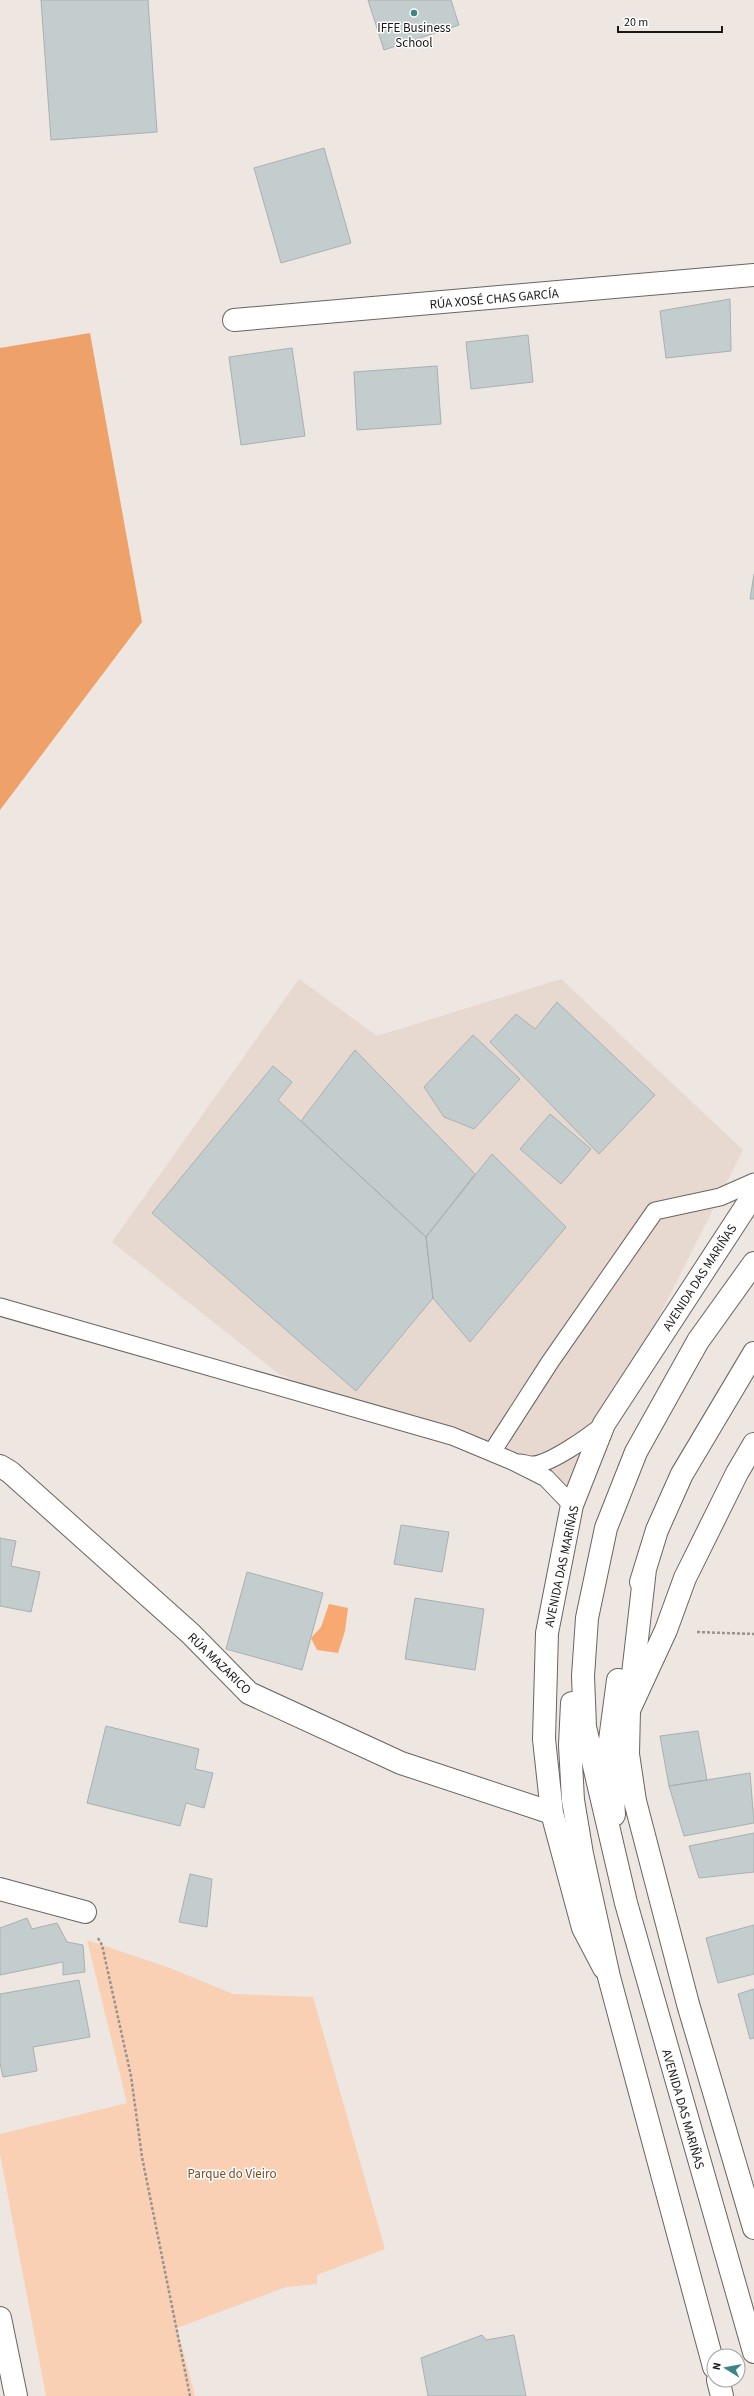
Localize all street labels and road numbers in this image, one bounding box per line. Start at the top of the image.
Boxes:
street label: RÚA XOSÉ CHAS GARCÍA [429,284,560,314]
street label: AVENIDA DAS MARIÑAS [659,1221,741,1334]
street label: AVENIDA DAS MARIÑAS [540,1504,584,1629]
street label: RÚA MAZARICO [184,1629,255,1699]
street label: AVENIDA DAS MARIÑAS [657,2047,709,2171]

